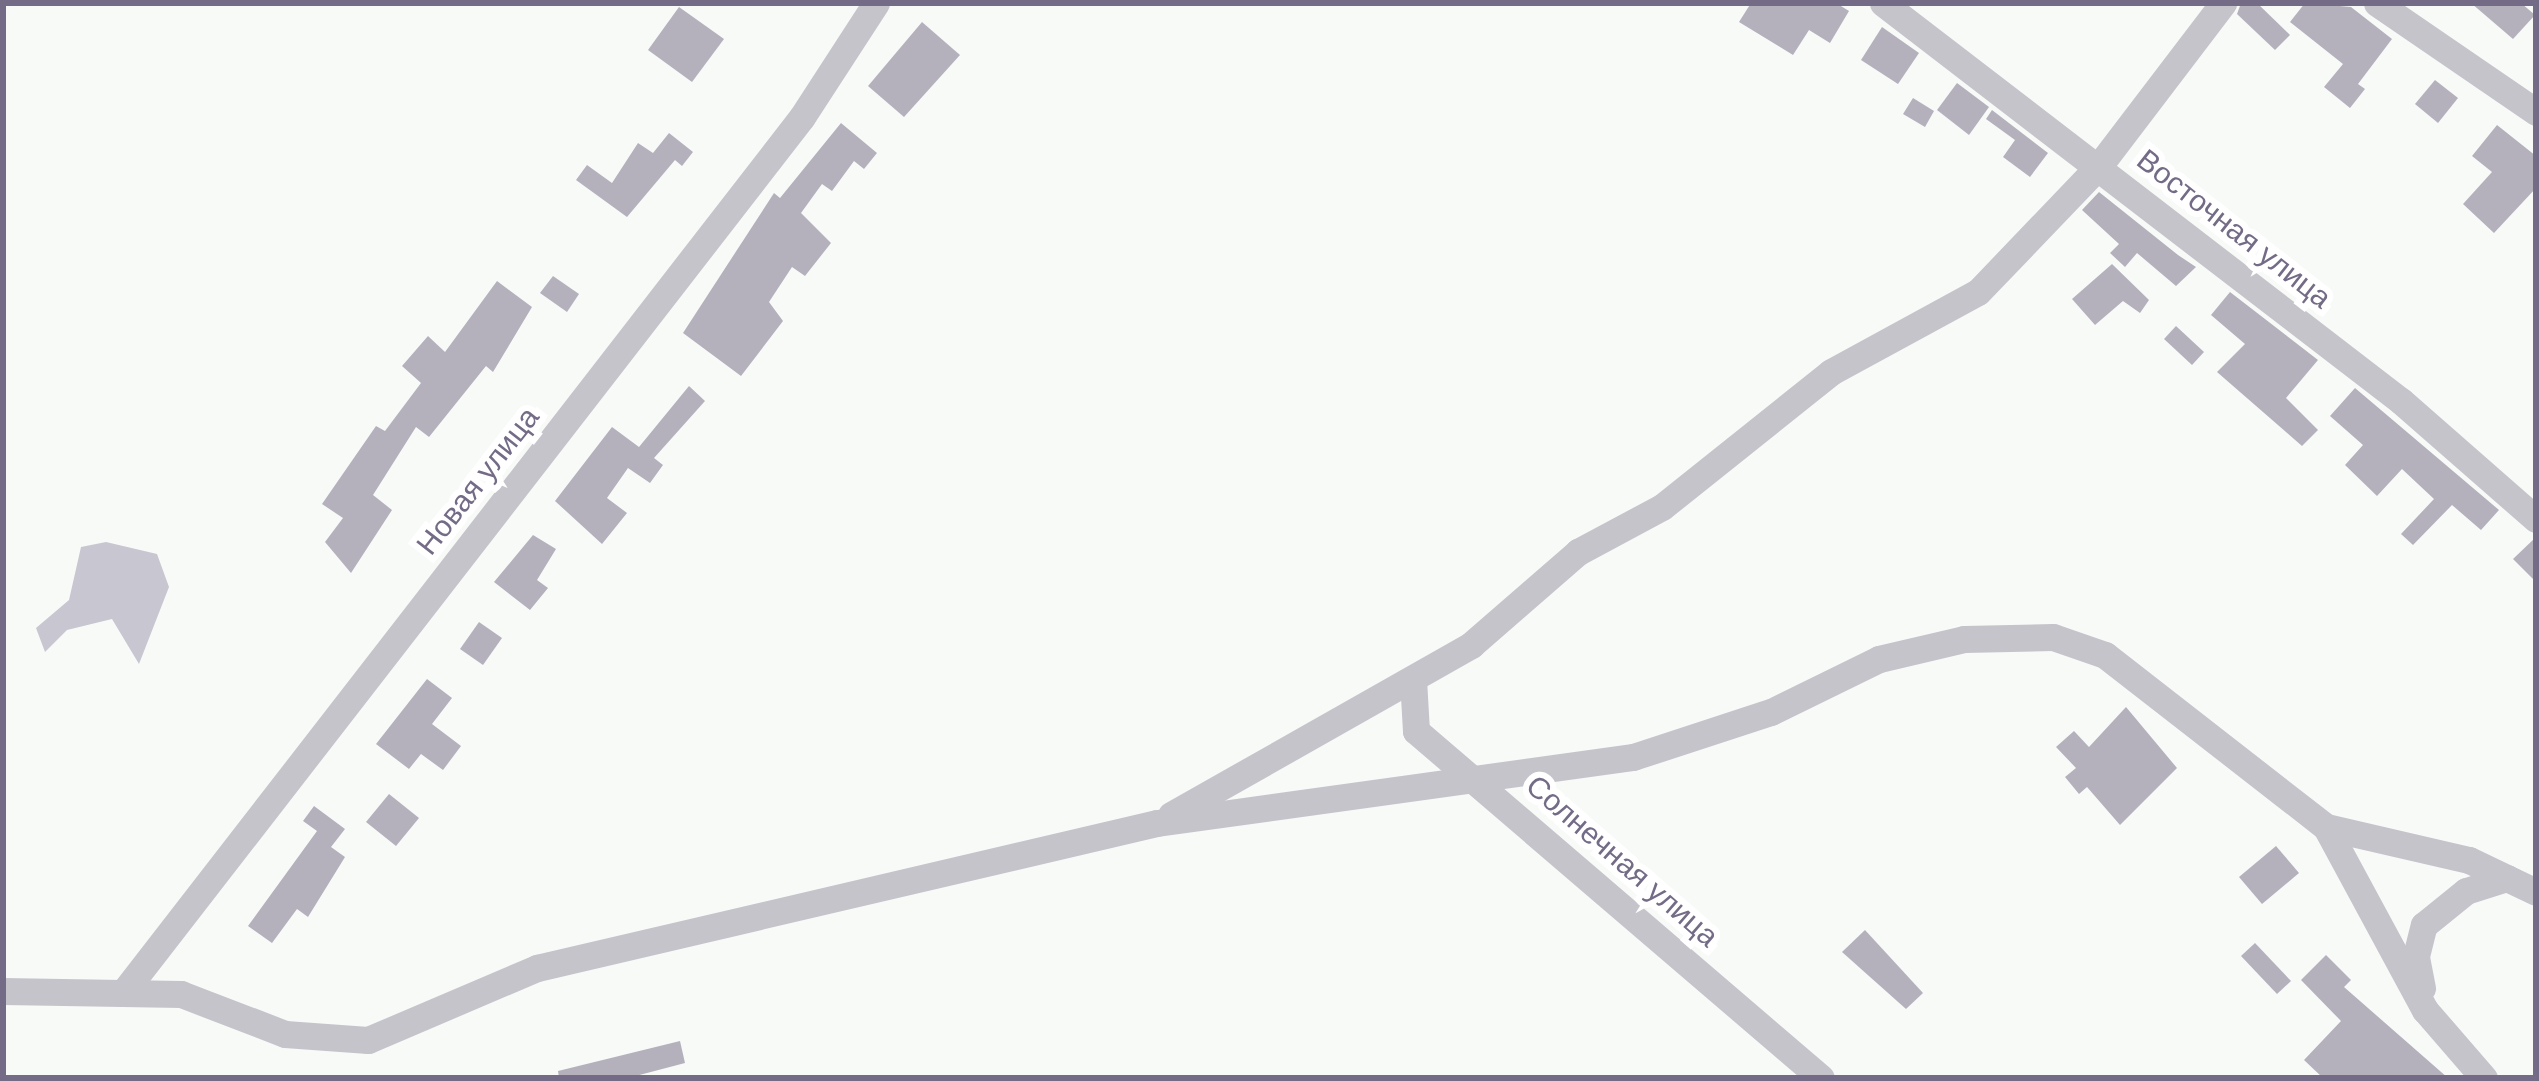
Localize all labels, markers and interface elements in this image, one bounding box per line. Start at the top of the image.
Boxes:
street label: Восточная улица [2130,142,2338,316]
street label: Новая улица [409,400,547,562]
street label: Солнечная улица [1518,768,1726,954]

